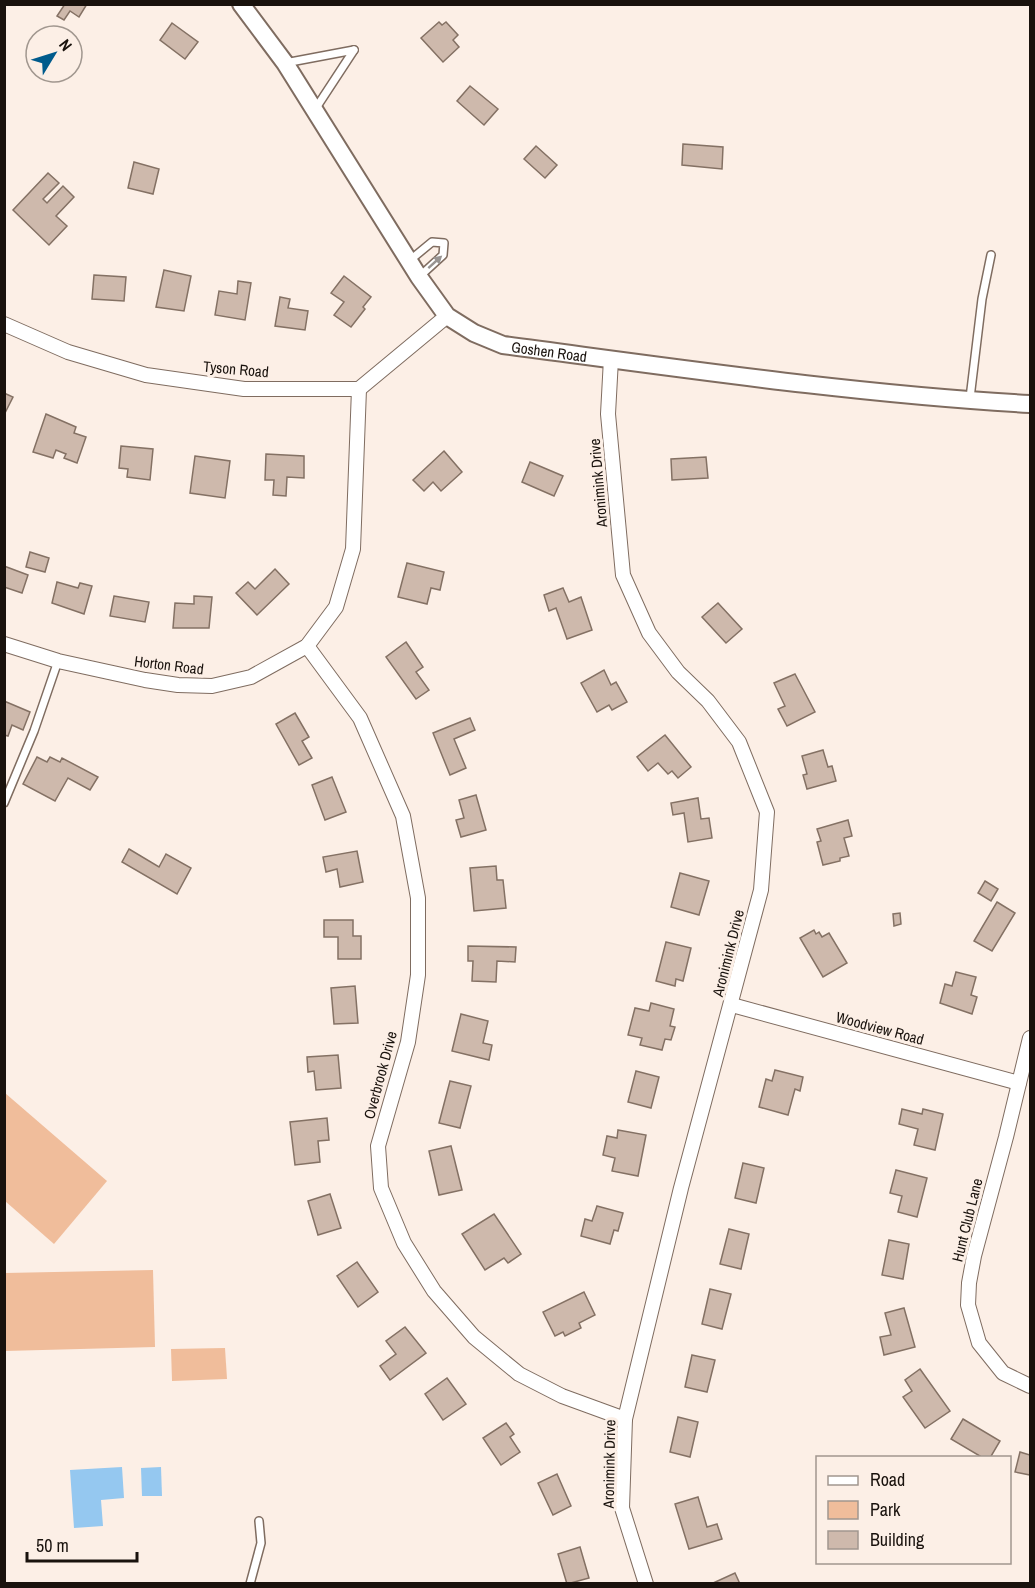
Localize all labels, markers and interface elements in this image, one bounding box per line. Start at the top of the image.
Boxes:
north arrow [24,24,84,84]
text: N [54,34,77,55]
one-way arrow [427,256,442,269]
street label: Goshen Road [510,336,588,367]
street label: Tyson Road [202,356,270,382]
street label: Aronimink Drive [584,438,612,529]
street label: Horton Road [133,650,205,680]
street label: Aronimink Drive [707,907,749,1000]
street label: Woodview Road [834,1006,926,1050]
street label: Overbrook Drive [358,1029,402,1121]
street label: Hunt Club Lane [946,1176,988,1264]
street label: Aronimink Drive [598,1419,620,1510]
legend [816,1456,1011,1564]
text: Road [870,1467,905,1492]
text: Park [870,1497,901,1522]
scale bar [27,1525,136,1563]
text: Building [870,1527,925,1552]
text: 50 m [36,1533,69,1558]

